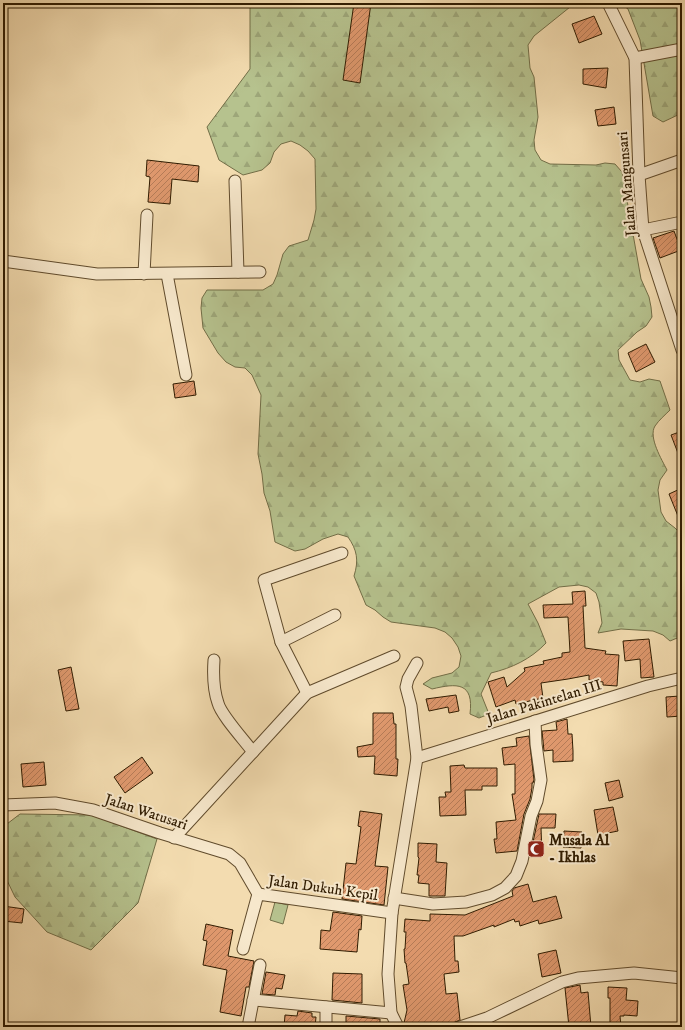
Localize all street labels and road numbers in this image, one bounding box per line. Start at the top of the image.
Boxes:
street label: Jalan Mangunsari [613,131,641,239]
street label: Jalan Pakintelan III [482,675,604,729]
street label: Jalan Watusari [100,789,190,834]
street label: Jalan Dukuh Kepil [265,871,380,905]

